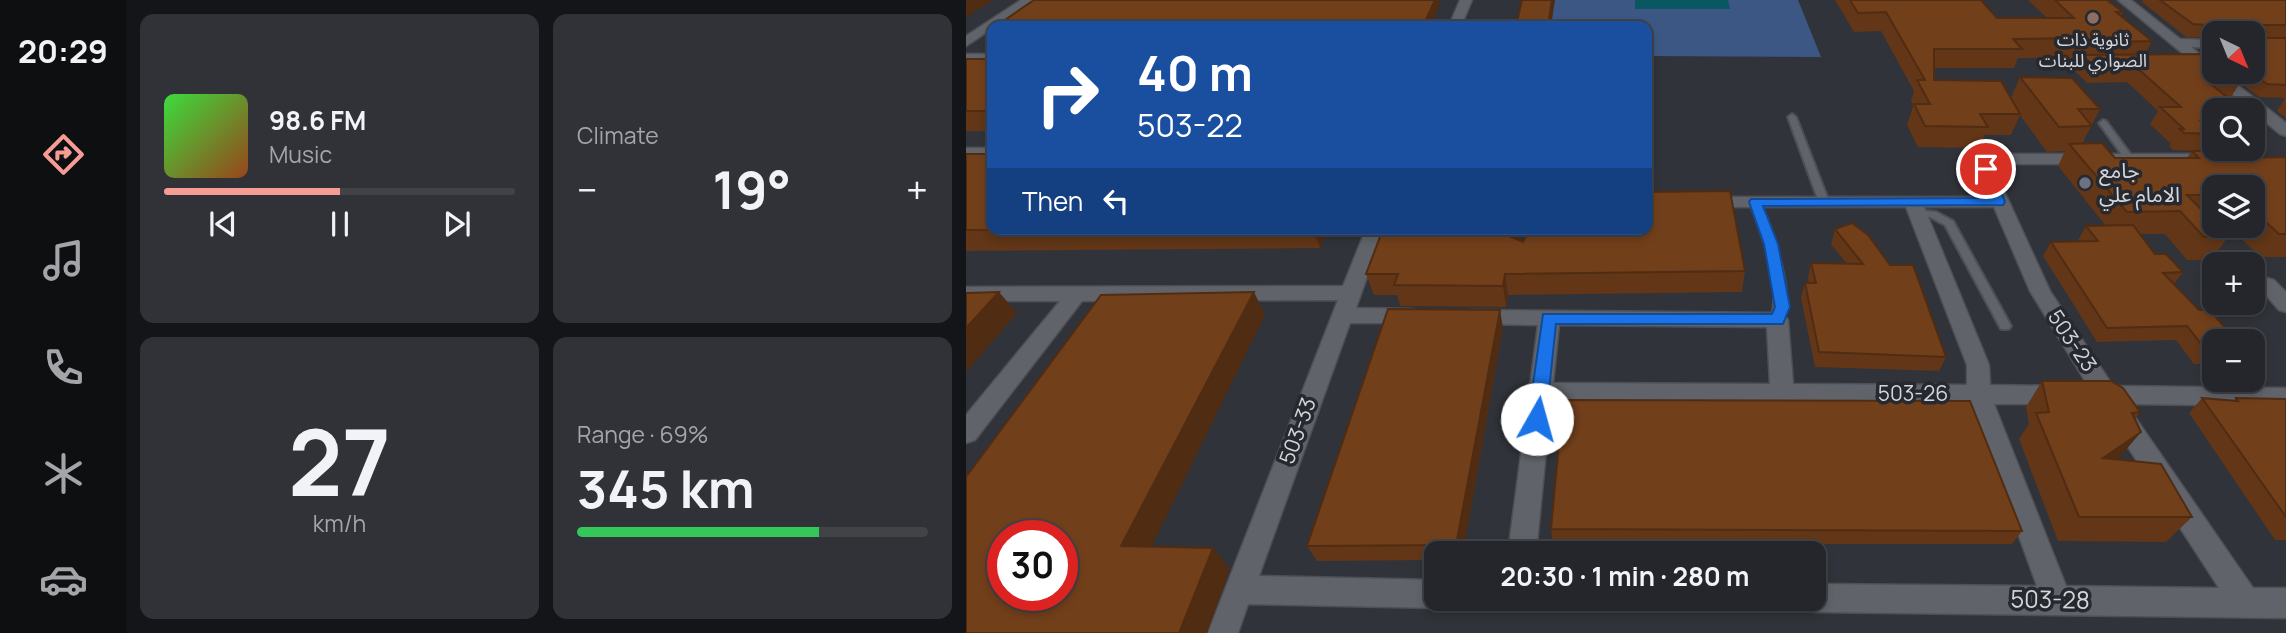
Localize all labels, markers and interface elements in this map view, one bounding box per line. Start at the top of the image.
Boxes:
marker: ثانوية ذات الصواري للبنات [2085,10,2101,26]
north arrow [2202,21,2264,84]
map controls [2202,21,2265,392]
place label: ثانوية ذات الصواري للبنات [2039,27,2147,74]
text: 20:29 [18,29,108,73]
text: 40 m [1137,39,1253,106]
icon: right [1022,49,1113,140]
button: search [2202,98,2265,161]
text: 98.6 FM [269,102,366,138]
text: 503-22 [1137,103,1243,147]
text: Climate [577,119,659,151]
icon: directions [39,130,88,179]
text: Music [269,138,332,170]
pin [1956,139,2016,199]
icon: arrive [1967,150,2005,188]
text: 19° [713,154,791,225]
place label: جامع الامام علي [2099,156,2180,211]
text: − [577,163,598,215]
text: + [906,163,928,215]
marker: جامع الامام علي [2077,175,2093,191]
button: layers [2202,175,2265,238]
icon: left [1097,182,1135,220]
text: Then [1022,183,1083,219]
icon: previous [204,205,242,243]
icon: pause [321,205,359,243]
icon: next [438,205,476,243]
icon: music [39,236,88,285]
button: + [2202,252,2265,315]
street label: 503-23 [2042,304,2104,377]
button: − [2202,329,2265,392]
icon: phone [39,343,88,392]
street label: 503-26 [1878,379,1948,407]
position arrow [1500,382,1574,456]
street label: 503-33 [1272,394,1322,468]
text: 27 [288,399,391,523]
text: Range · 69% [577,418,708,450]
icon: climate [39,449,88,498]
text: 345 km [577,453,754,524]
text: km/h [313,507,366,539]
speed limit sign: 30 [987,520,1078,611]
icon: car [39,555,88,604]
text: 20:30 · 1 min · 280 m [1501,558,1750,594]
street label: 503-28 [2010,581,2090,616]

